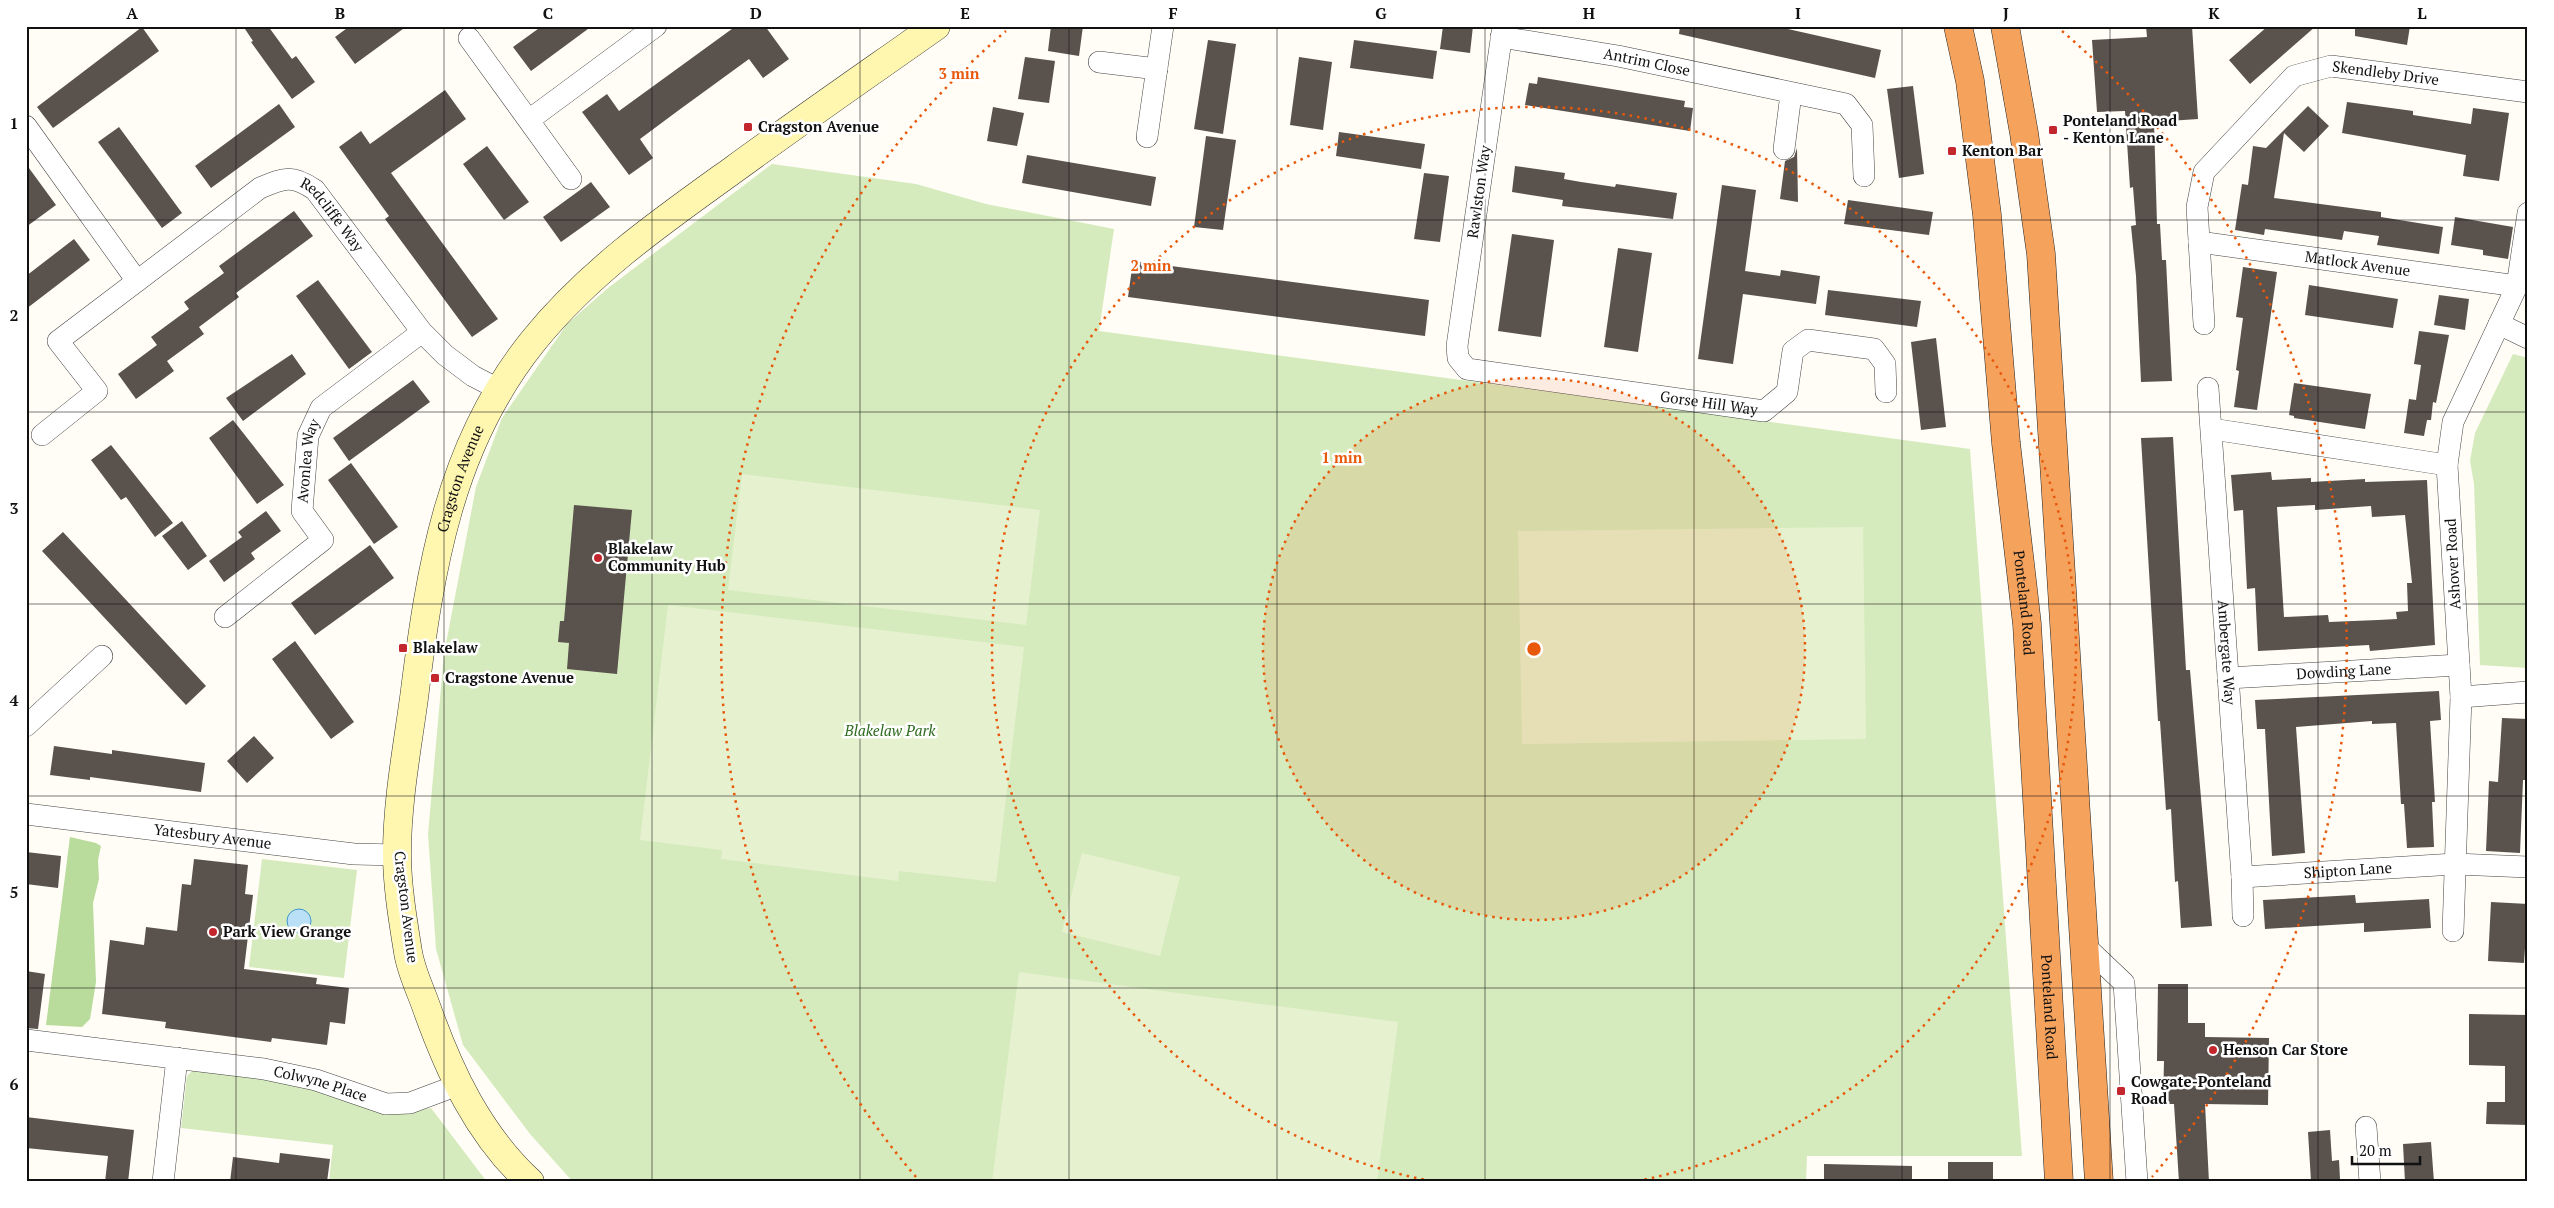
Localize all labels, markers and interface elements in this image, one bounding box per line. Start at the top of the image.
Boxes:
text: A [126,2,138,24]
text: B [335,2,345,24]
text: C [543,2,553,24]
text: D [750,2,762,24]
text: E [960,2,970,24]
text: F [1168,2,1178,24]
text: G [1375,2,1387,24]
text: H [1583,2,1595,24]
text: I [1795,2,1801,24]
text: J [2003,2,2009,24]
text: K [2208,2,2220,24]
text: L [2417,2,2427,24]
street label: Antrim Close [1602,43,1692,80]
street label: Skendleby Drive [2331,55,2440,89]
text: 3 min [938,63,980,83]
place label: Ponteland Road - Kenton Lane [2063,110,2177,147]
text: 1 [9,112,19,134]
place label: Cragston Avenue [758,116,879,136]
marker: Cragston Avenue [742,121,754,133]
marker: Ponteland Road - Kenton Lane [2047,124,2059,136]
place label: Kenton Bar [1962,140,2043,160]
street label: Rawlston Way [1462,144,1494,240]
marker: Kenton Bar [1946,145,1958,157]
street label: Redcliffe Way [297,172,369,256]
street label: Matlock Avenue [2304,246,2412,280]
text: 2 min [1130,255,1172,275]
text: 2 [9,304,19,326]
street label: Gorse Hill Way [1659,385,1760,419]
street label: Avonlea Way [292,415,324,504]
street label: Cragston Avenue [431,421,488,534]
text: 1 min [1321,447,1363,467]
text: 3 [9,497,19,519]
street label: Ashover Road [2440,518,2464,610]
place label: Blakelaw Community Hub [608,538,726,575]
street label: Ponteland Road [2010,549,2040,656]
marker: Blakelaw Community Hub [592,552,604,564]
street label: Ambergate Way [2214,599,2241,706]
place label: Blakelaw [413,637,478,657]
centre of rings [1525,640,1543,658]
marker: Blakelaw [397,642,409,654]
street label: Dowding Lane [2296,658,2392,683]
place label: Cragstone Avenue [445,667,574,687]
marker: Cragstone Avenue [429,672,441,684]
text: 4 [9,689,19,711]
park label: Blakelaw Park [844,720,936,740]
street label: Yatesbury Avenue [153,819,273,853]
street label: Cragston Avenue [390,850,424,964]
street label: Shipton Lane [2303,857,2392,882]
text: 5 [9,881,19,903]
place label: Park View Grange [223,921,351,941]
marker: Park View Grange [207,926,219,938]
street label: Ponteland Road [2037,954,2063,1060]
place label: Henson Car Store [2223,1039,2348,1059]
marker: Henson Car Store [2207,1044,2219,1056]
street label: Colwyne Place [272,1060,370,1106]
place label: Cowgate-Ponteland Road [2131,1071,2272,1108]
text: 6 [9,1073,19,1095]
marker: Cowgate-Ponteland Road [2115,1085,2127,1097]
scale bar [2352,1133,2419,1165]
text: 20 m [2359,1140,2392,1160]

